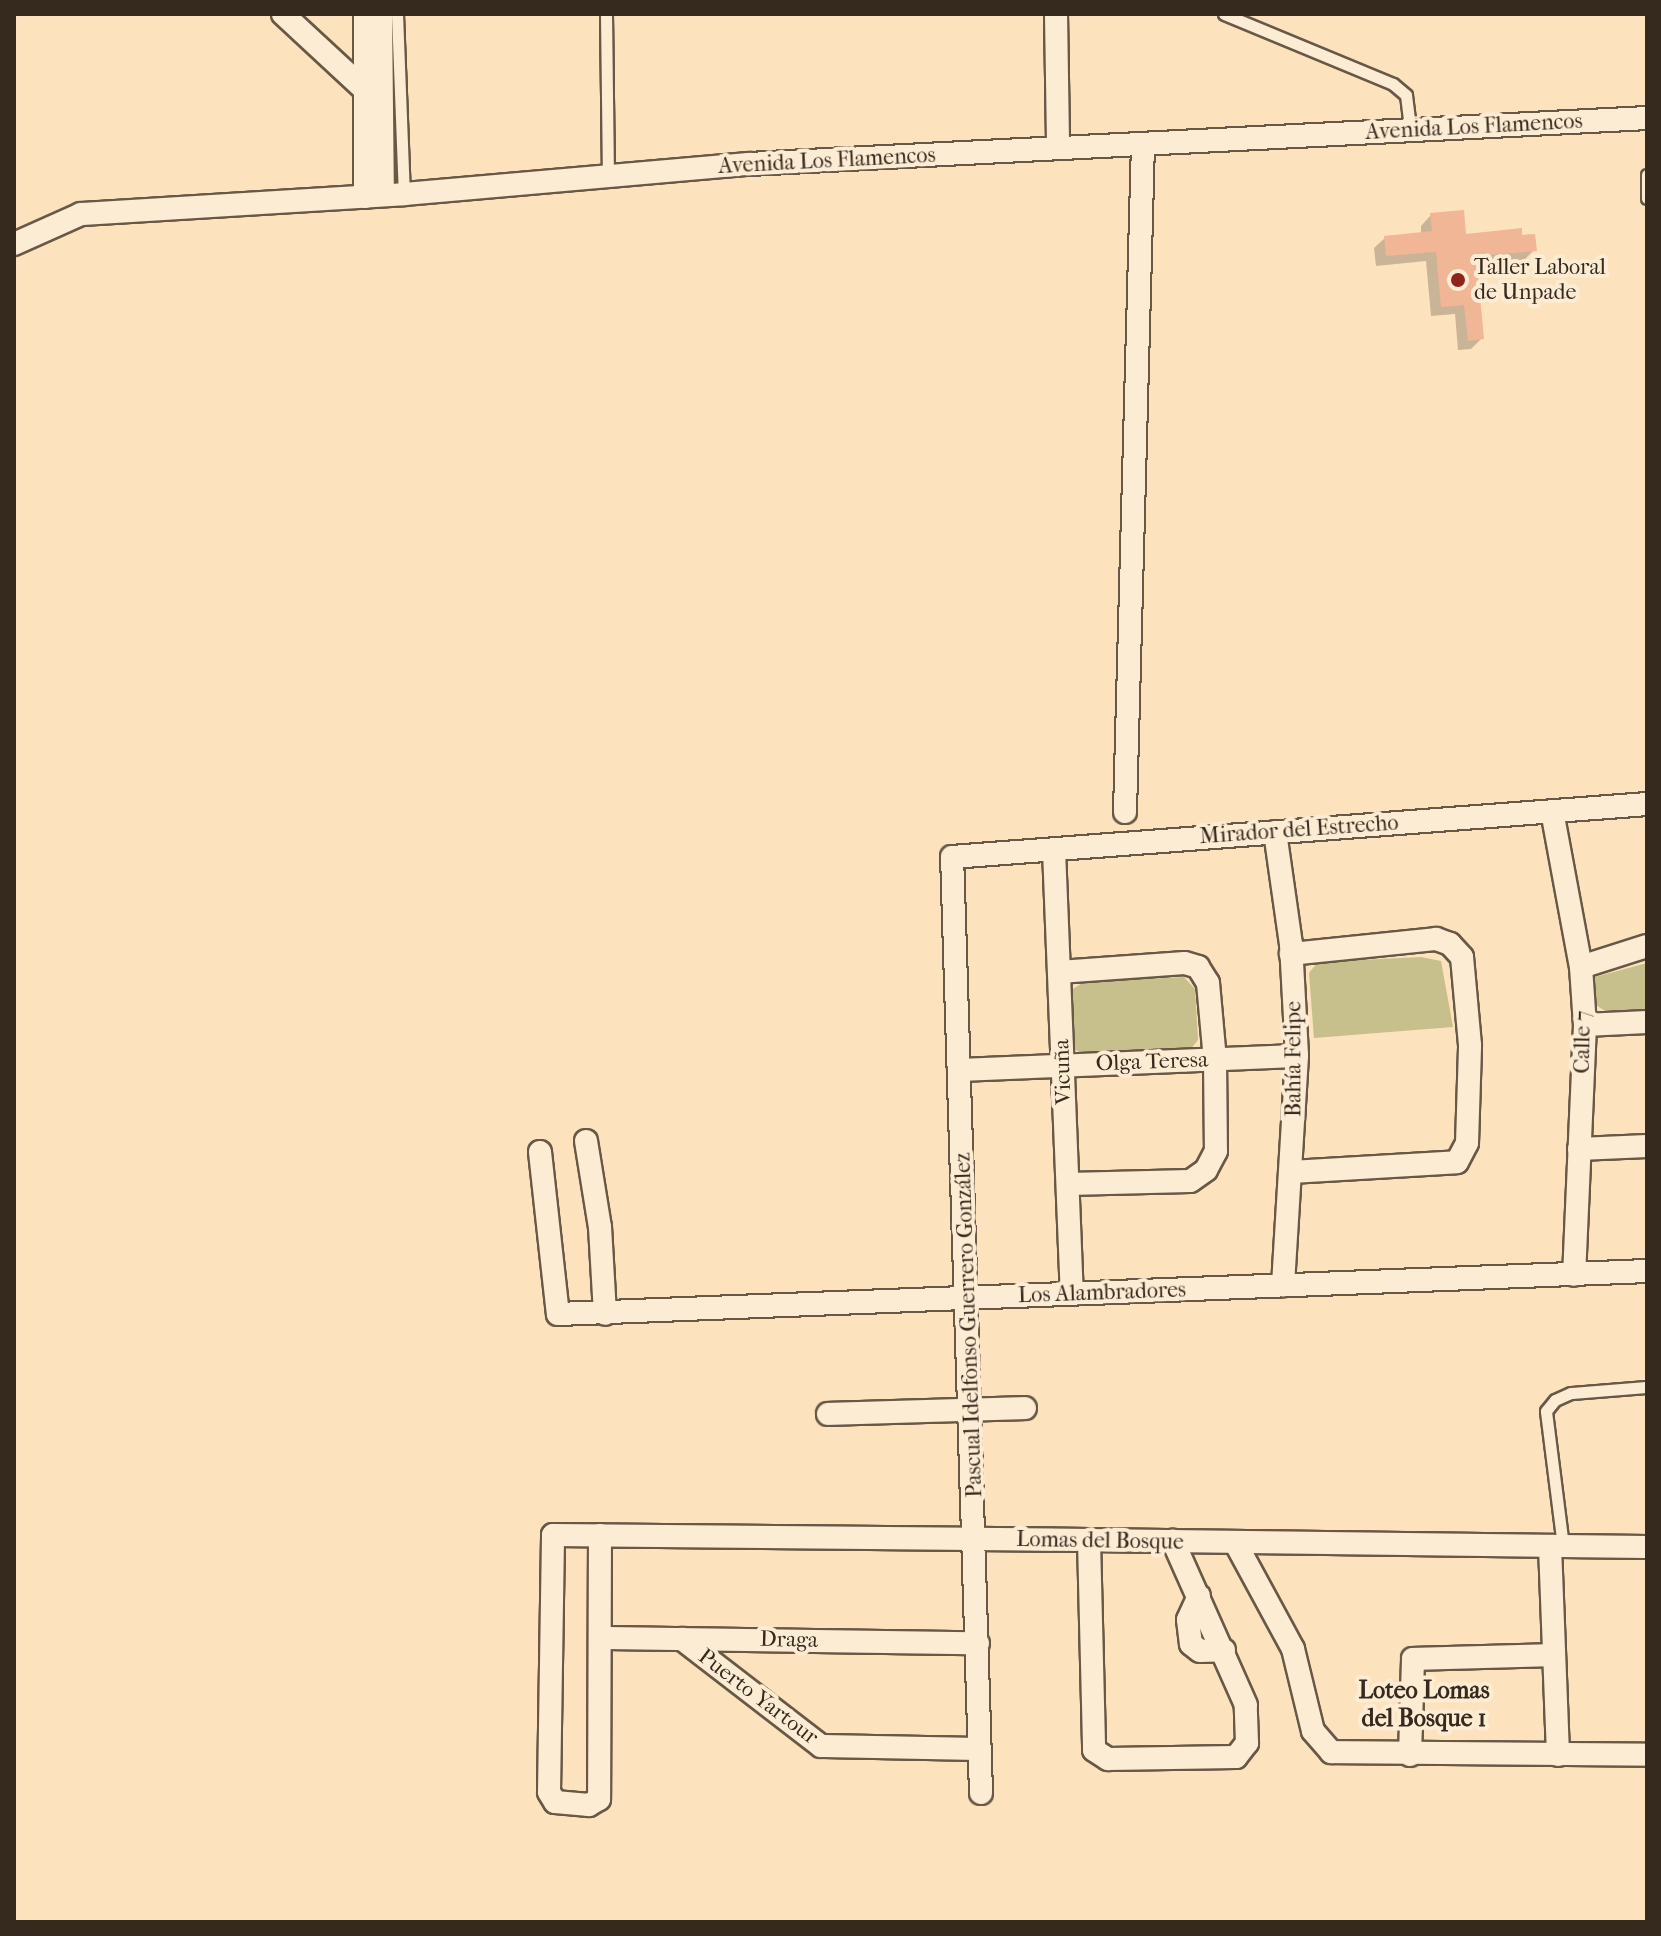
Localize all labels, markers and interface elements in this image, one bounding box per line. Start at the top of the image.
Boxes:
street label: Avenida Los Flamencos [1365,108,1583,146]
street label: Avenida Los Flamencos [718,142,936,180]
place label: Taller Laboral de Unpade [1474,254,1606,306]
marker: Taller Laboral de Unpade [1449,271,1467,289]
street label: Mirador del Estrecho [1199,810,1399,850]
street label: Bahía Felipe [1281,1001,1307,1117]
street label: Calle 7 [1569,1010,1597,1074]
street label: Vicuña [1049,1039,1077,1105]
street label: Olga Teresa [1095,1047,1209,1077]
street label: Pascual Idelfonso Guerrero González [950,1152,988,1498]
street label: Los Alambradores [1017,1277,1187,1309]
street label: Lomas del Bosque [1016,1526,1184,1556]
street label: Draga [760,1626,818,1654]
street label: Puerto Yartour [693,1643,823,1751]
district label: Loteo Lomas del Bosque 1 [1359,1677,1489,1733]

